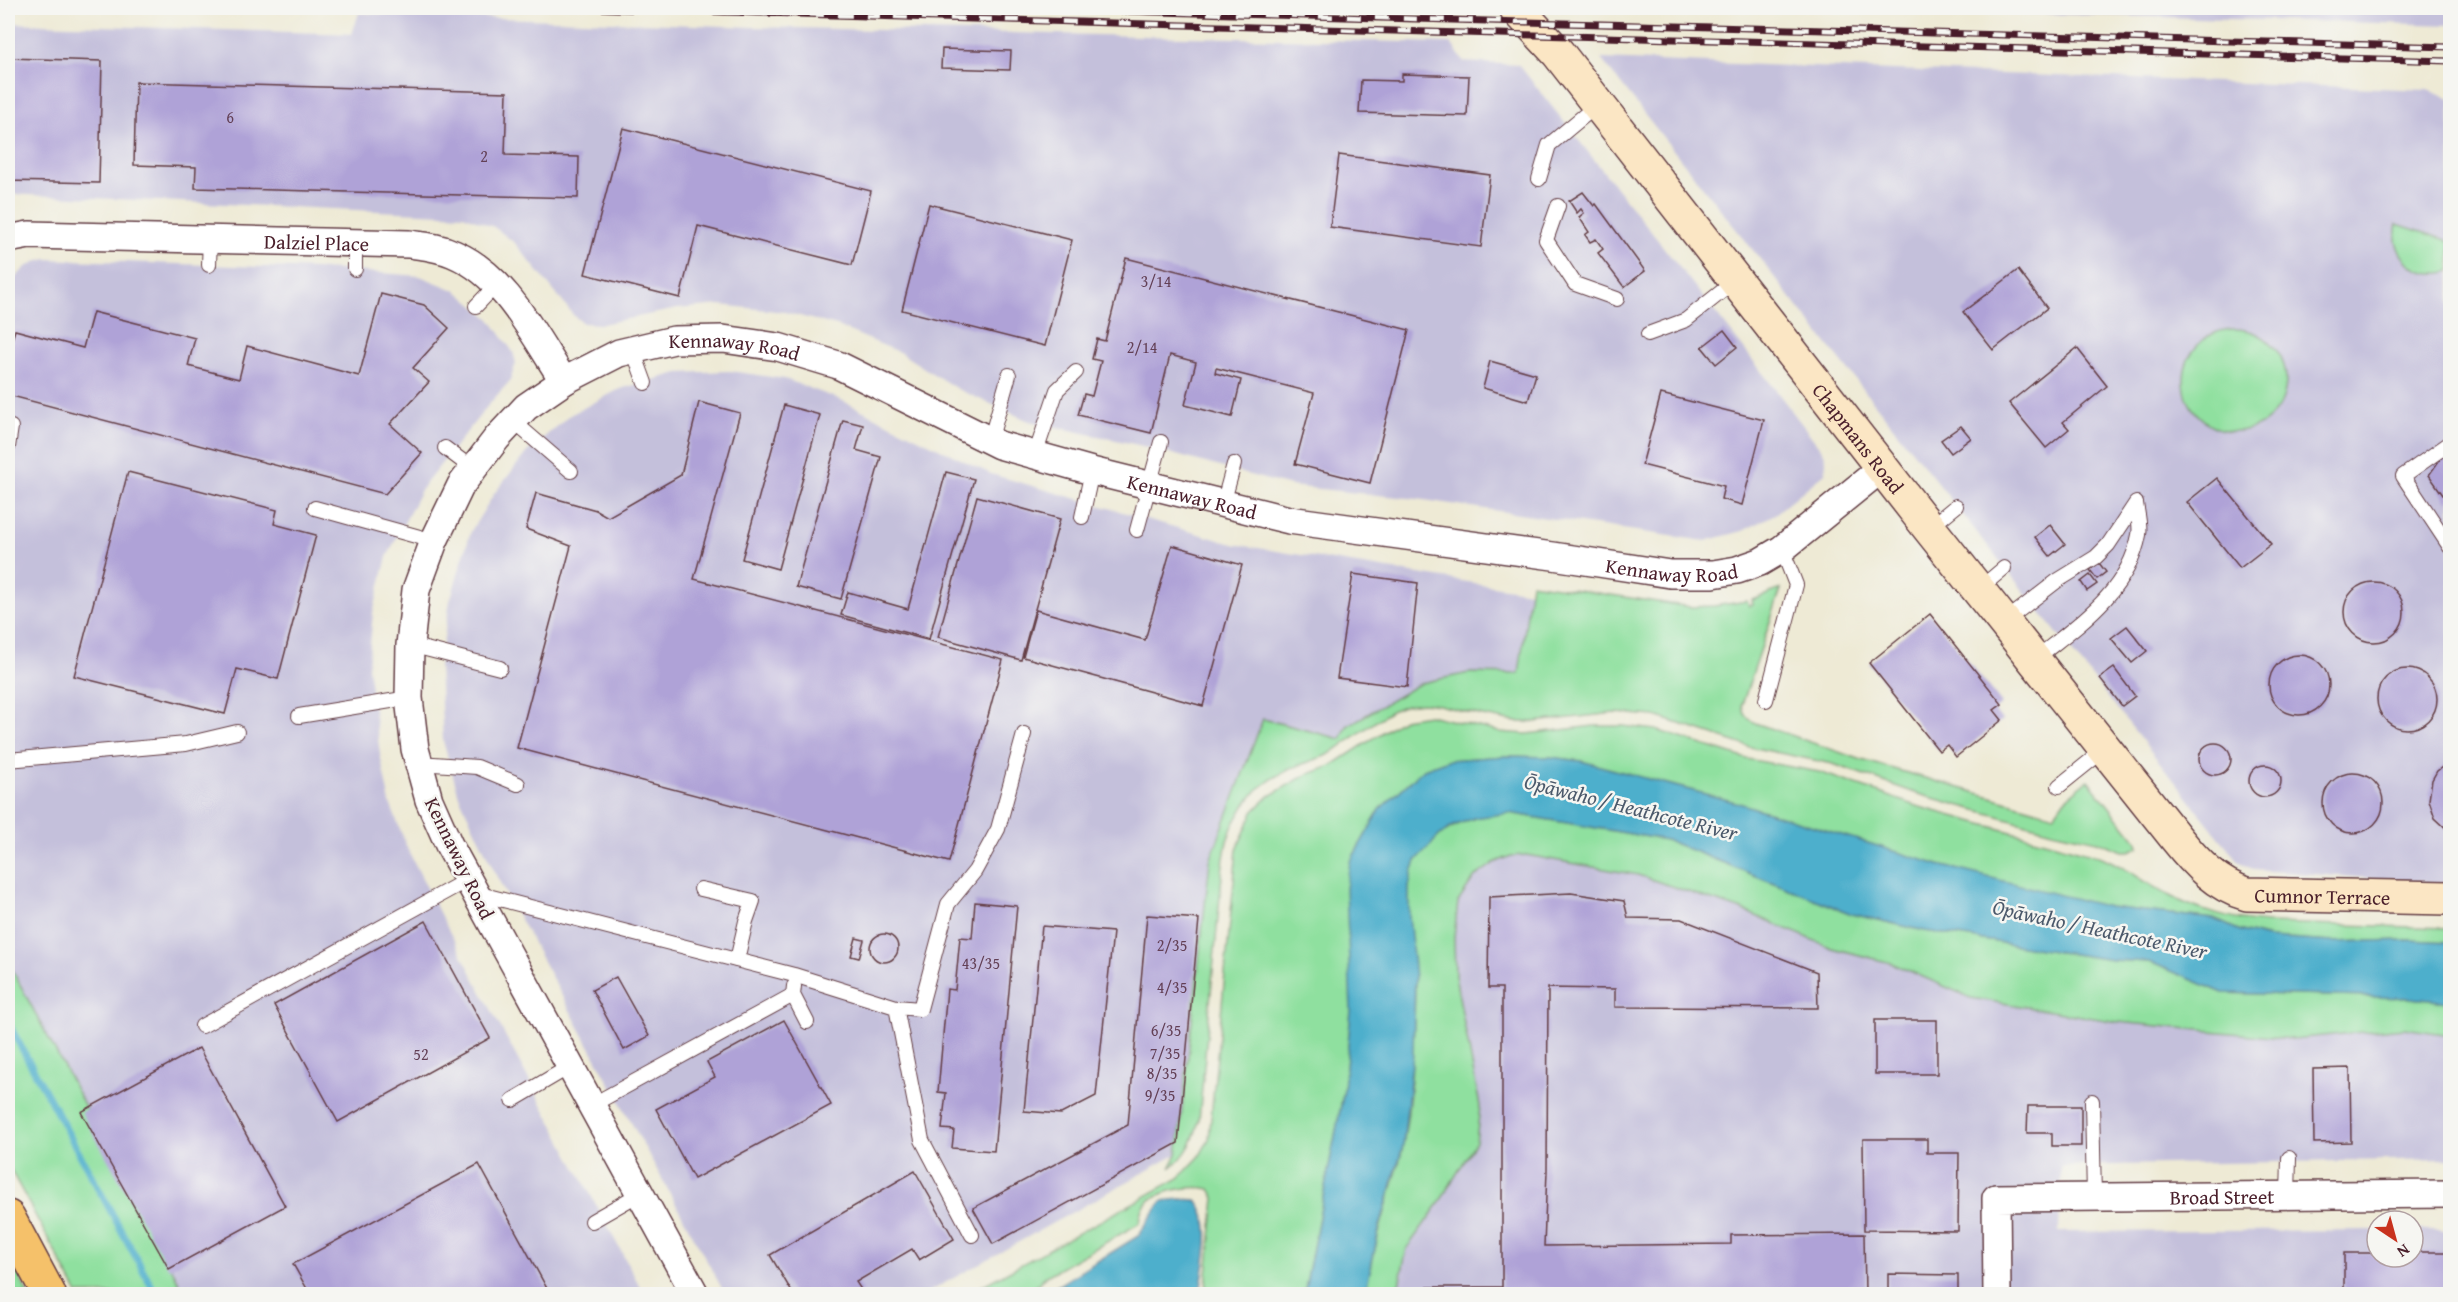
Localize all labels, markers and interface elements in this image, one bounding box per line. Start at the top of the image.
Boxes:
house number: 6 [226,105,234,129]
house number: 2 [480,144,488,168]
street label: Dalziel Place [264,226,369,258]
house number: 3/14 [1141,269,1172,293]
street label: Kennaway Road [668,324,804,367]
house number: 2/14 [1127,335,1158,359]
street label: Chapmans Road [1806,376,1911,500]
street label: Kennaway Road [1124,466,1260,526]
street label: Kennaway Road [1604,550,1740,589]
water label: Ōpāwaho / Heathcote River [1521,766,1742,849]
street label: Kennaway Road [418,792,502,924]
street label: Cumnor Terrace [2254,880,2391,911]
water label: Ōpāwaho / Heathcote River [1990,891,2211,967]
house number: 2/35 [1157,933,1187,957]
house number: 43/35 [962,951,1000,975]
house number: 4/35 [1157,975,1187,999]
house number: 6/35 [1151,1018,1181,1042]
house number: 7/35 [1150,1041,1180,1065]
house number: 52 [413,1042,429,1066]
house number: 8/35 [1147,1061,1177,1085]
house number: 9/35 [1145,1083,1175,1107]
street label: Broad Street [2170,1181,2274,1211]
north arrow [2365,1209,2425,1269]
text: N [2392,1238,2415,1264]

